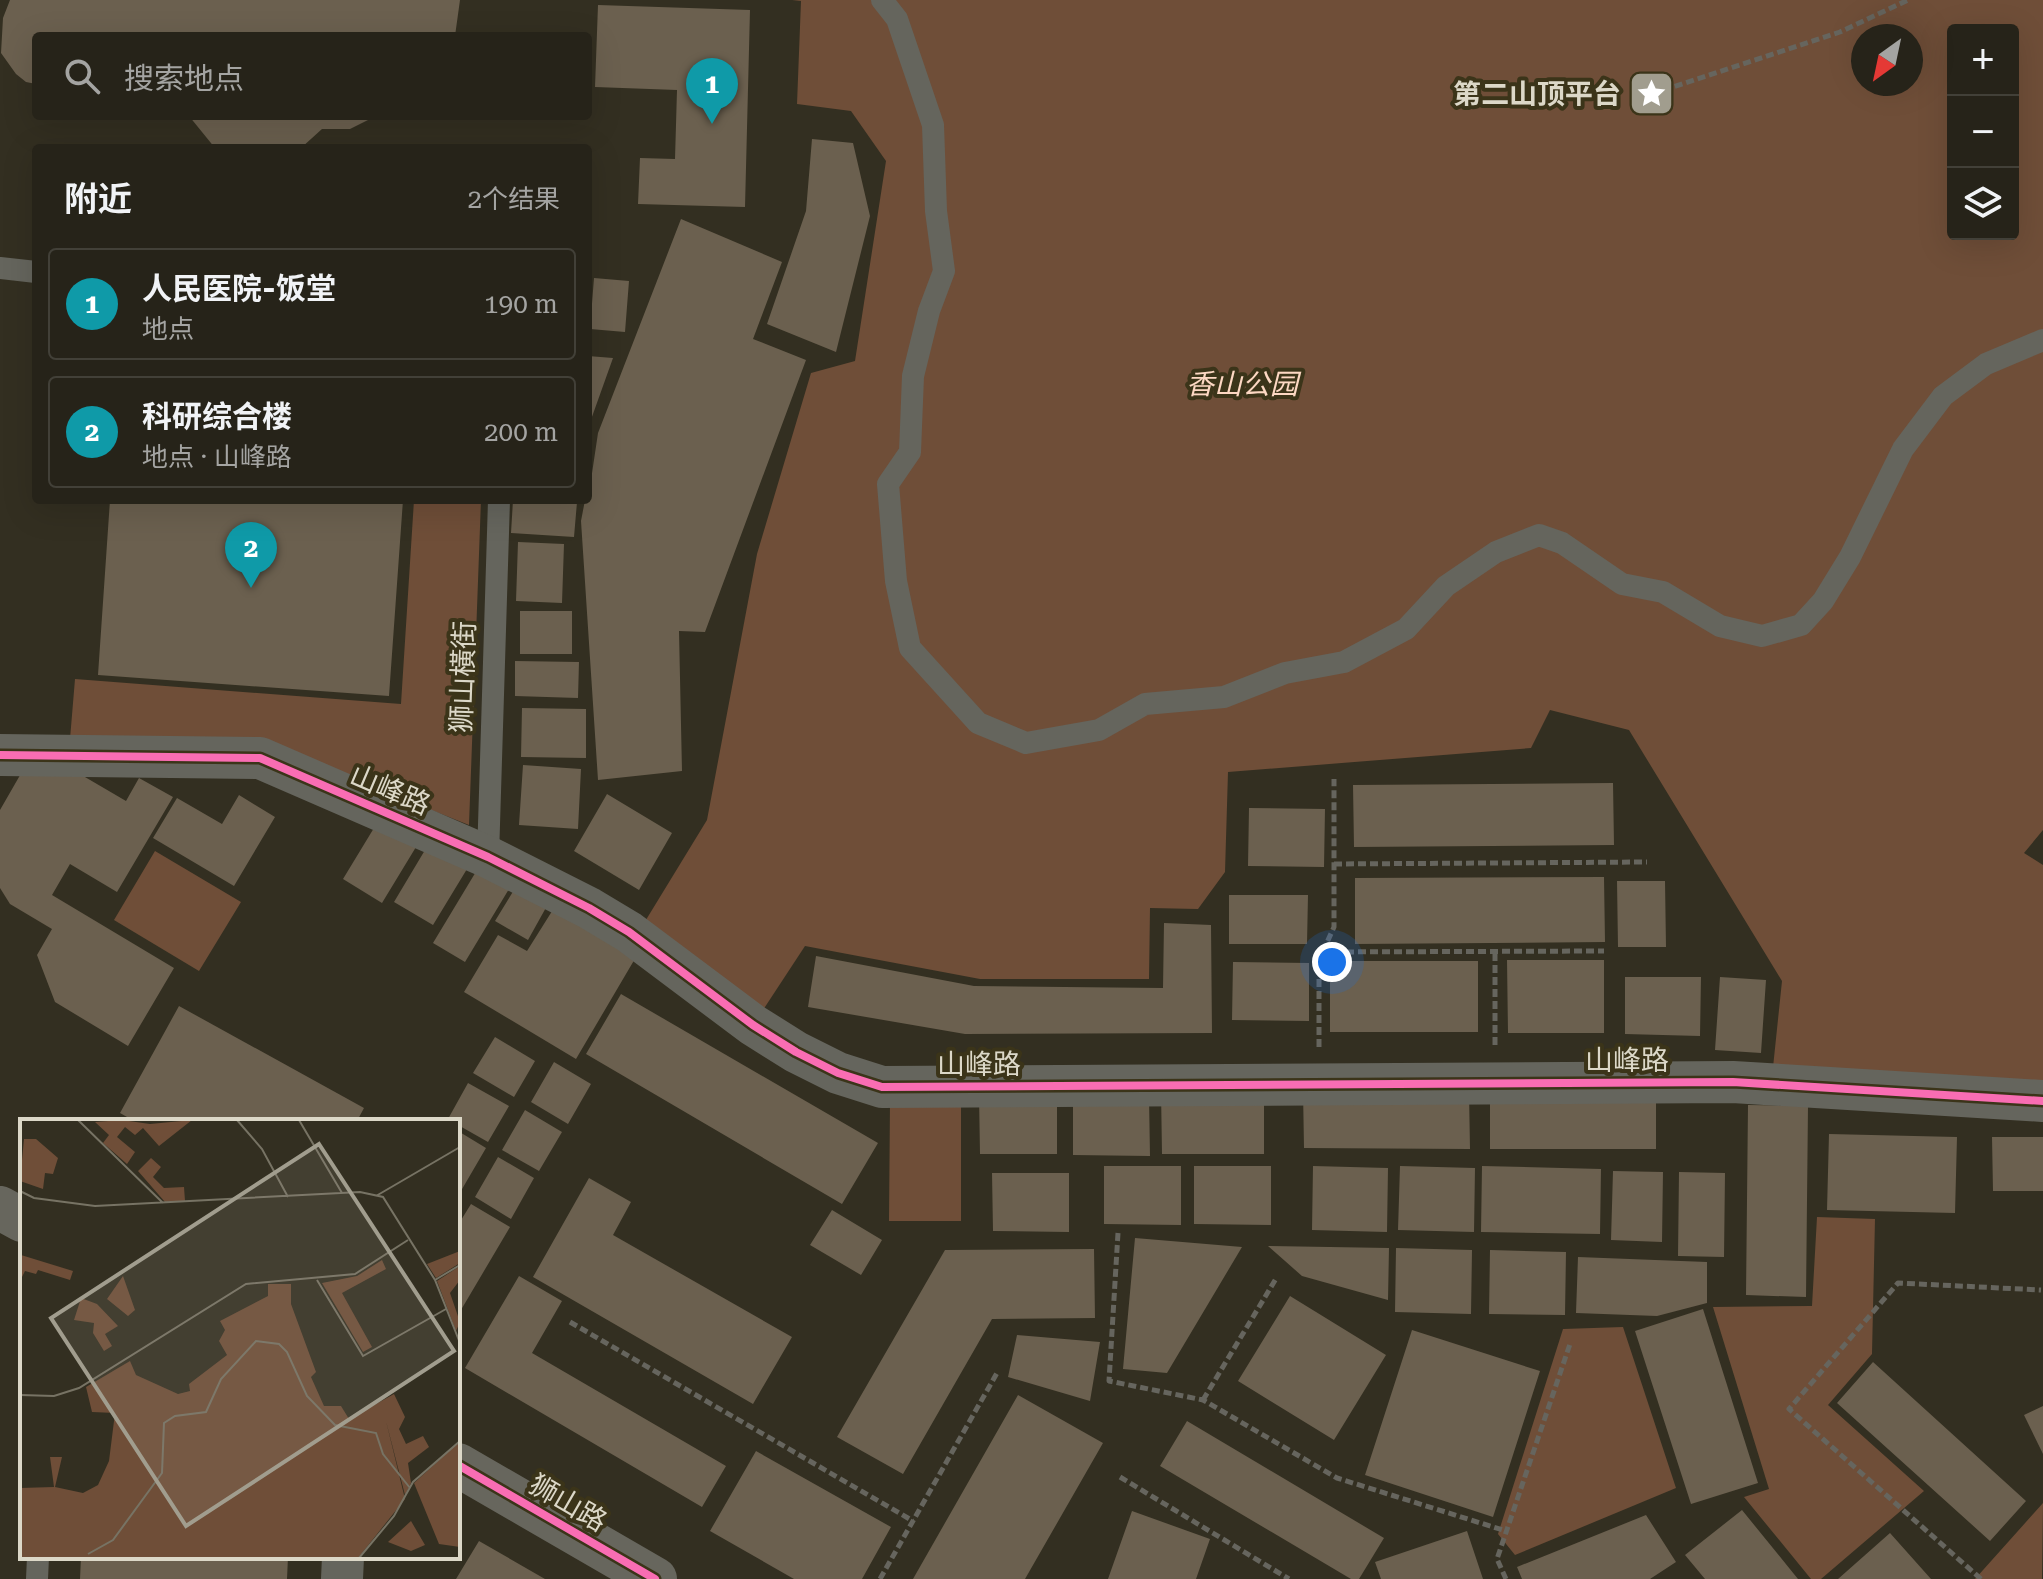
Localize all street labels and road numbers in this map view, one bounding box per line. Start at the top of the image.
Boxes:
street label: 狮山橫街 [445,620,481,734]
street label: 山峰路 [345,758,435,822]
street label: 山峰路 [1585,1044,1669,1077]
street label: 山峰路 [937,1048,1021,1081]
street label: 狮山路 [523,1468,613,1538]

